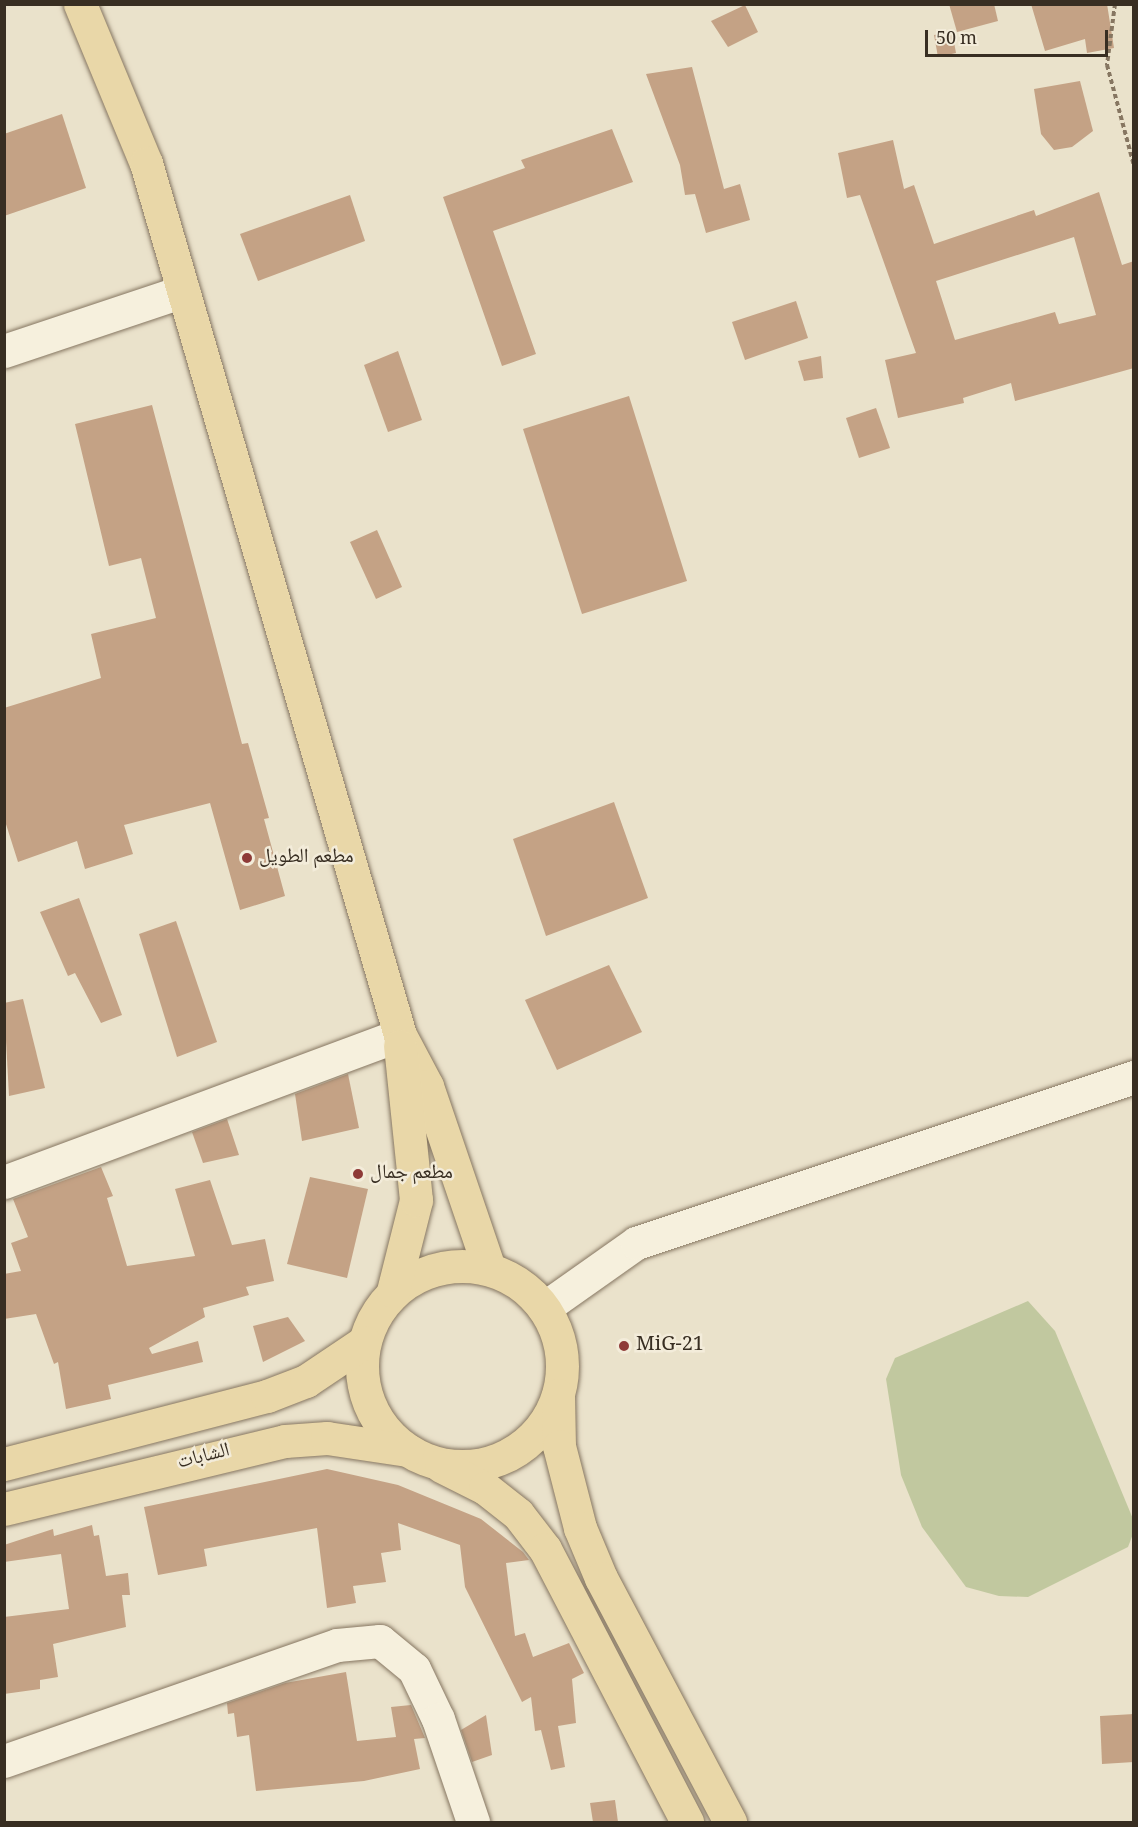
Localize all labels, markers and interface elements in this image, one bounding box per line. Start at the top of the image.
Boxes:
scale bar [928,18,1111,56]
text: 50 m [936,25,977,55]
place label: مطعم الطويل [259,846,354,870]
marker: مطعم الطويل [240,851,254,865]
place label: مطعم جمال [370,1162,453,1186]
marker: مطعم جمال [351,1167,365,1181]
place label: MiG-21 [636,1334,704,1358]
marker: MiG-21 [617,1339,631,1353]
street label: الشابات [175,1440,233,1476]

